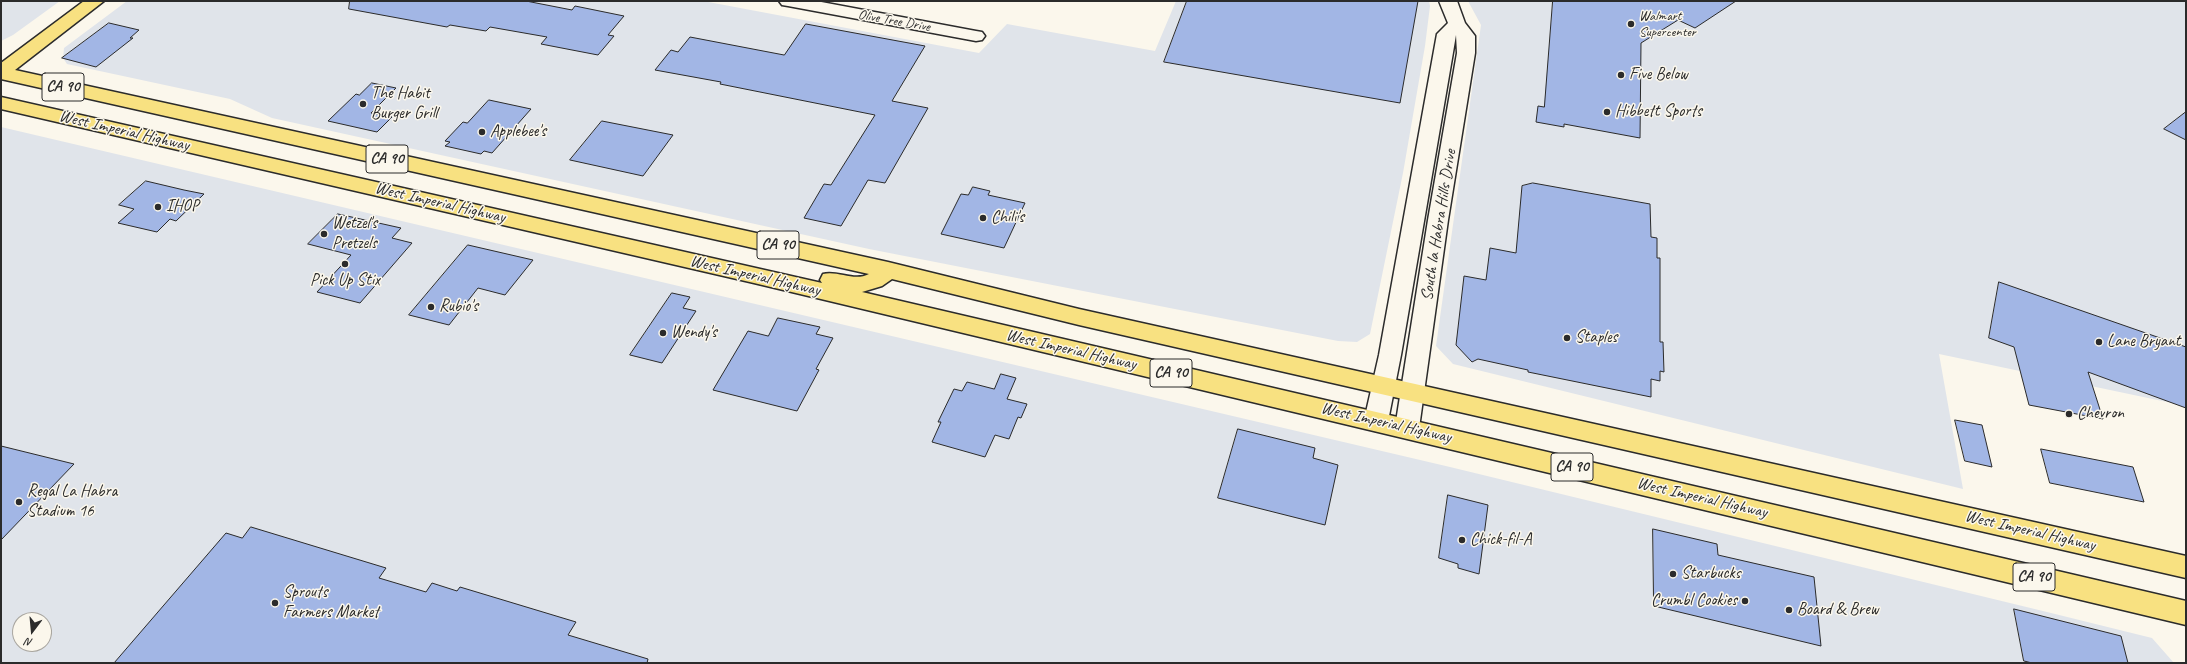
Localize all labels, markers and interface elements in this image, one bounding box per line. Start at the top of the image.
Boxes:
street label: Olive Tree Drive [857,6,931,36]
place label: Walmart Supercenter [1639,8,1696,40]
marker: Walmart Supercenter [1626,19,1636,29]
place label: Five Below [1629,65,1688,85]
marker: Five Below [1616,70,1626,80]
road number: CA 90 [42,73,84,101]
place label: The Habit Burger Grill [371,84,437,124]
marker: The Habit Burger Grill [358,99,368,109]
place label: Hibbett Sports [1615,102,1702,122]
street label: West Imperial Highway [57,106,191,156]
marker: Hibbett Sports [1602,107,1612,117]
place label: Applebee's [490,122,546,142]
marker: Applebee's [477,127,487,137]
road number: CA 90 [366,145,408,173]
street label: South la Habra Hills Drive [1417,148,1461,302]
street label: West Imperial Highway [373,178,507,228]
place label: IHOP [166,197,199,217]
marker: IHOP [153,202,163,212]
place label: Chili's [991,208,1024,228]
marker: Chili's [978,213,988,223]
place label: Wetzel's Pretzels [332,214,377,254]
marker: Wetzel's Pretzels [319,229,329,239]
road number: CA 90 [757,231,799,259]
street label: West Imperial Highway [688,251,822,301]
marker: Pick Up Stix [340,259,350,269]
place label: Pick Up Stix [310,271,380,291]
place label: Rubio's [439,297,478,317]
marker: Rubio's [426,302,436,312]
place label: Wendy's [671,323,717,343]
street label: West Imperial Highway [1004,325,1138,375]
marker: Wendy's [658,328,668,338]
place label: Staples [1575,328,1617,348]
place label: Lane Bryant [2107,332,2180,352]
marker: Staples [1562,333,1572,343]
marker: Lane Bryant [2094,337,2104,347]
road number: CA 90 [1150,359,1192,387]
street label: West Imperial Highway [1319,398,1453,448]
place label: Chevron [2077,404,2124,424]
marker: Chevron [2064,409,2074,419]
road number: CA 90 [1551,453,1593,481]
street label: West Imperial Highway [1635,473,1769,523]
place label: Regal La Habra Stadium 16 [27,482,117,522]
marker: Regal La Habra Stadium 16 [14,497,24,507]
street label: West Imperial Highway [1963,506,2097,556]
place label: Chick-fil-A [1470,530,1532,550]
marker: Chick-fil-A [1457,535,1467,545]
road number: CA 90 [2013,563,2055,591]
place label: Starbucks [1681,564,1740,584]
marker: Starbucks [1668,569,1678,579]
place label: Sprouts Farmers Market [283,583,379,623]
place label: Crumbl Cookies [1651,591,1737,611]
marker: Crumbl Cookies [1740,596,1750,606]
marker: Sprouts Farmers Market [270,598,280,608]
place label: Board & Brew [1797,600,1879,620]
marker: Board & Brew [1784,605,1794,615]
north arrow [12,612,52,652]
text: N [24,635,34,650]

